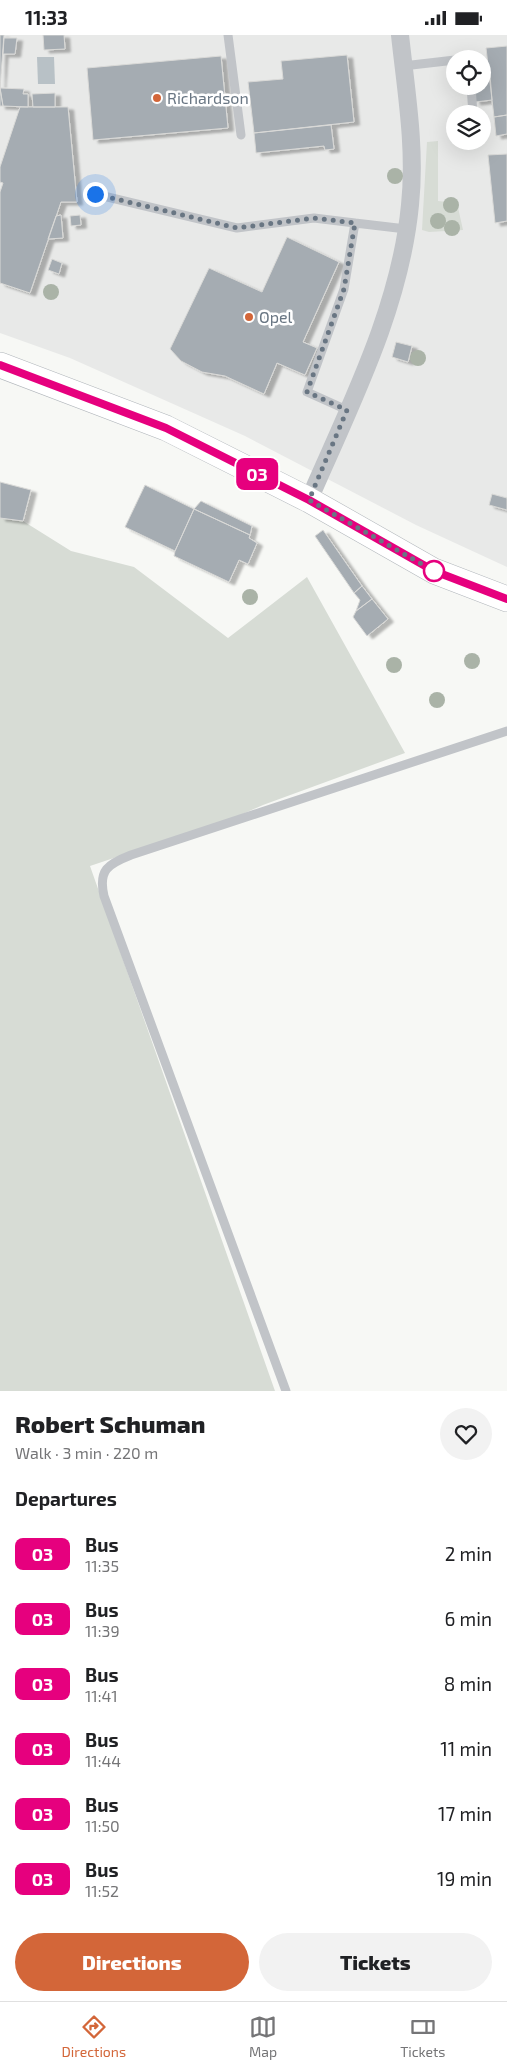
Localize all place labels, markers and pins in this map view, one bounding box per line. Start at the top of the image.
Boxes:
place label: Richardson [167,88,249,107]
marker: Richardson [151,92,163,104]
place label: Opel [259,307,293,326]
marker: Opel [243,311,255,323]
unlabelled marker [423,560,445,582]

